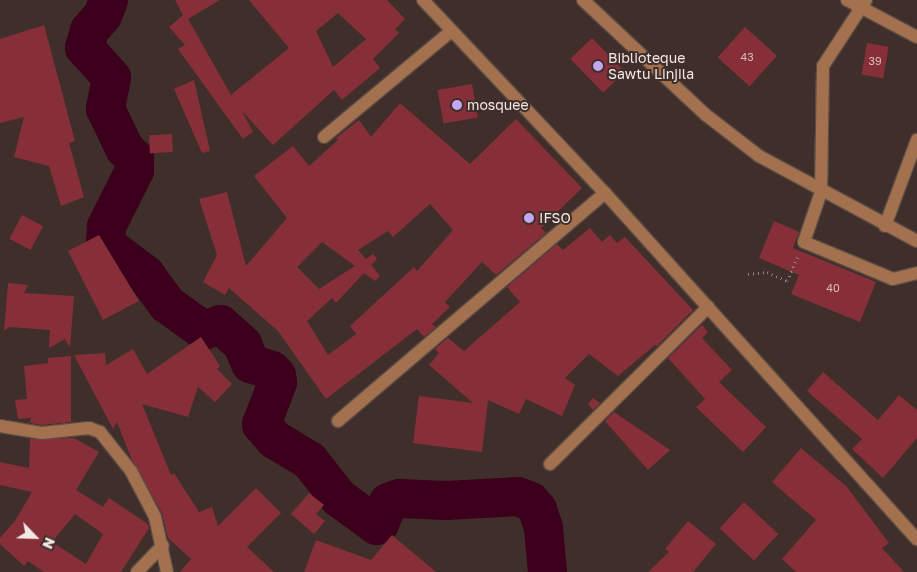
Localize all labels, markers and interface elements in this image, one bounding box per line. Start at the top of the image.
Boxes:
place label: Biblioteque Sawtu Linjila [608,50,694,82]
house number: 43 [740,50,754,64]
house number: 39 [868,54,882,68]
marker: Biblioteque Sawtu Linjila [592,60,604,72]
place label: mosquee [467,97,529,113]
marker: mosquee [451,99,463,111]
place label: IFSO [539,210,571,226]
marker: IFSO [523,212,535,224]
house number: 40 [826,281,840,295]
north arrow [10,512,60,562]
text: N [39,535,59,552]

